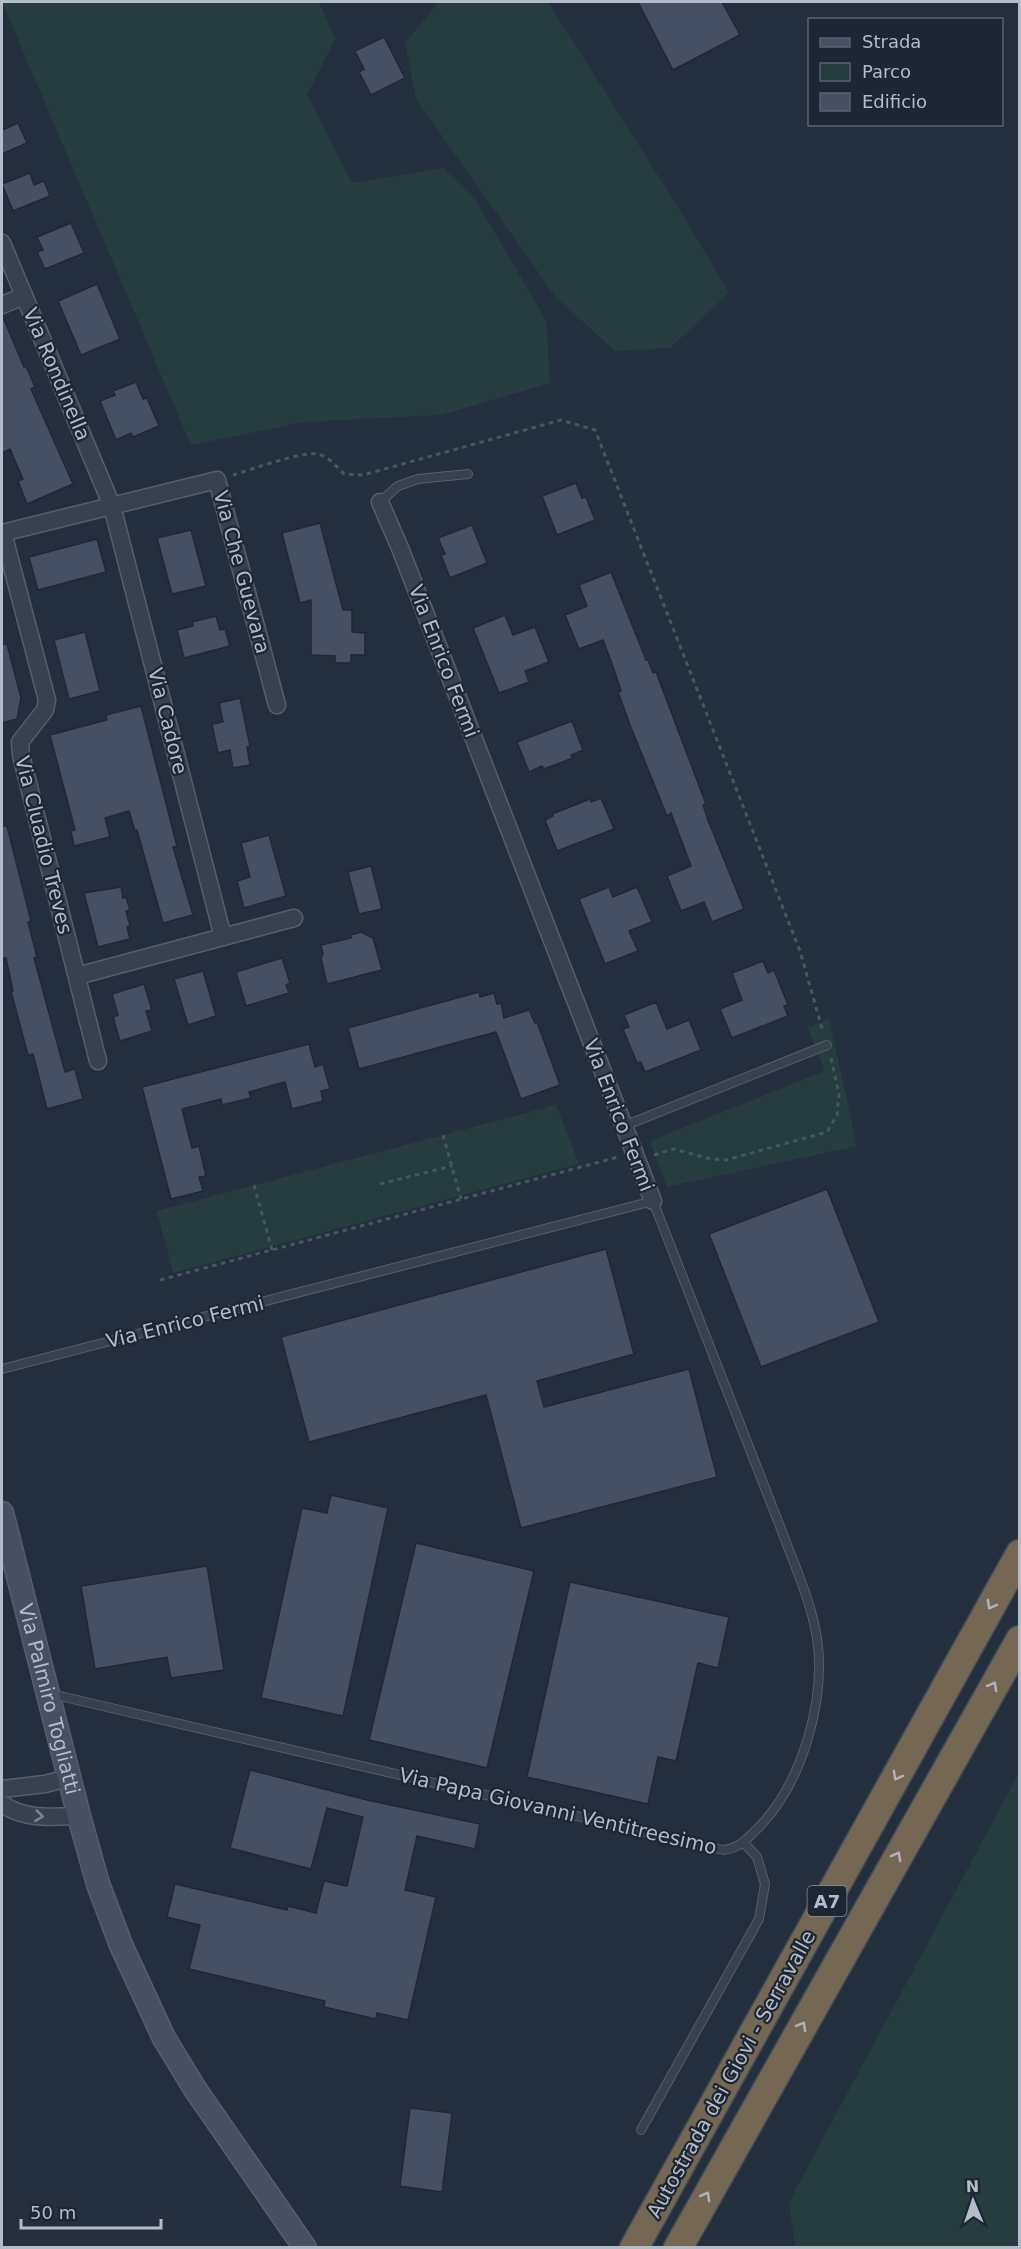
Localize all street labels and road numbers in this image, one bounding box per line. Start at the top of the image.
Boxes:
street label: Via Rondinella [18,304,96,444]
street label: Via Che Guevara [209,488,275,656]
street label: Via Enrico Fermi [404,581,484,741]
street label: Via Cadore [143,665,193,777]
street label: Via Cluadio Treves [10,753,78,937]
street label: Via Enrico Fermi [579,1035,659,1195]
street label: Via Enrico Fermi [104,1291,266,1353]
street label: Via Palmiro Togliatti [13,1601,85,1797]
street label: Via Papa Giovanni Ventitreesimo [397,1763,719,1859]
road number: A7 [808,1886,846,1916]
street label: Autostrada dei Giovi - Serravalle [642,1926,820,2222]

